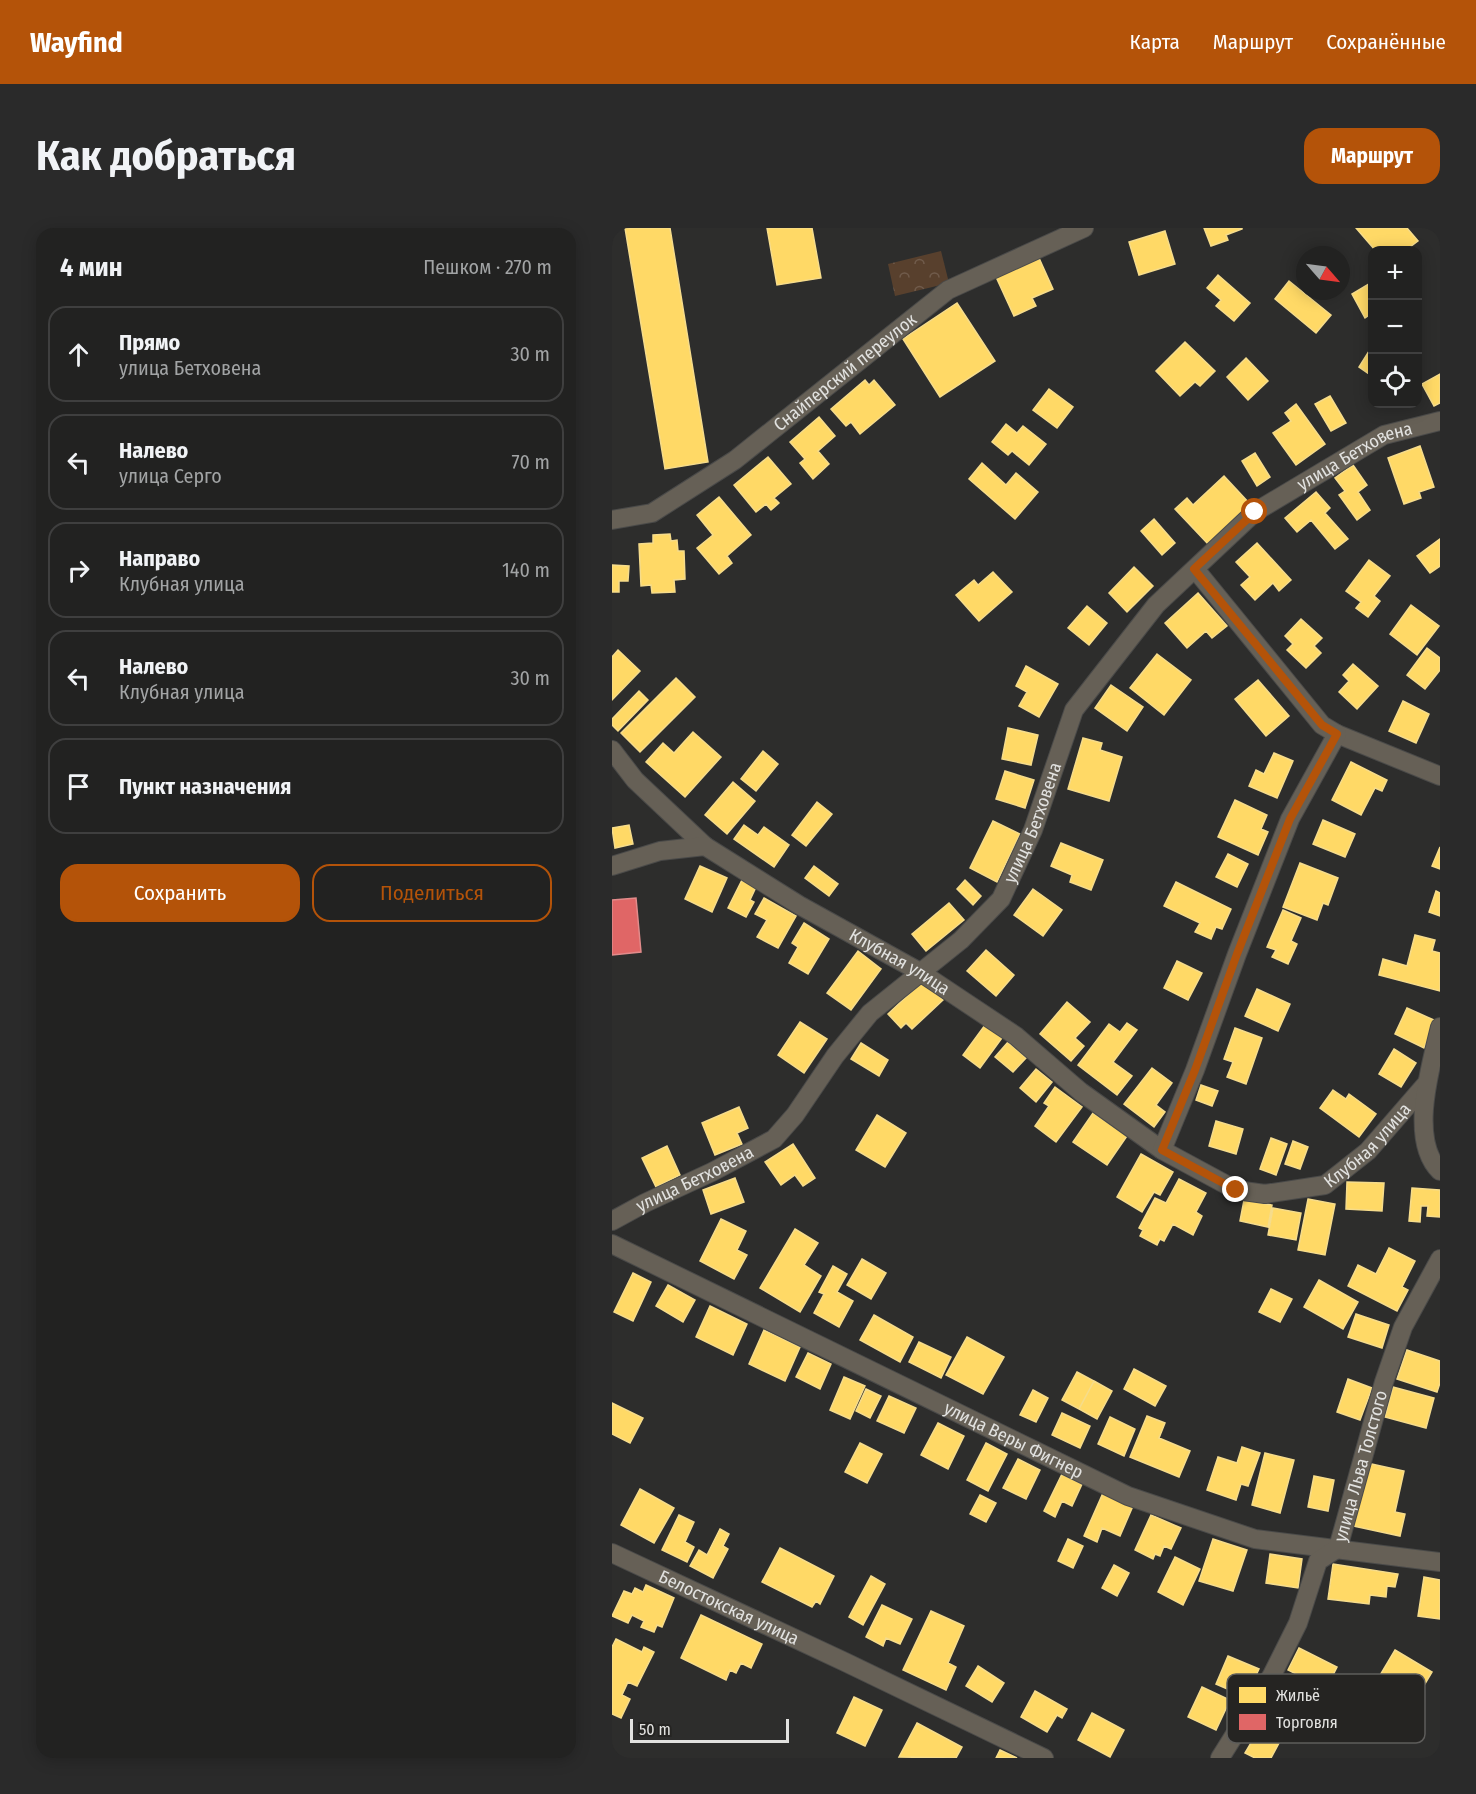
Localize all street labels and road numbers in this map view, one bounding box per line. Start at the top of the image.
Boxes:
street label: Снайперский переулок [769,308,921,436]
street label: улица Бетховена [1293,417,1415,495]
street label: улица Бетховена [999,759,1066,887]
street label: Клубная улица [845,924,954,1000]
street label: Клубная улица [1320,1098,1416,1193]
street label: улица Бетховена [632,1141,758,1217]
street label: улица Льва Толстого [1329,1388,1392,1544]
street label: улица Веры Фигнер [941,1397,1087,1483]
street label: Белостокская улица [655,1565,803,1650]

